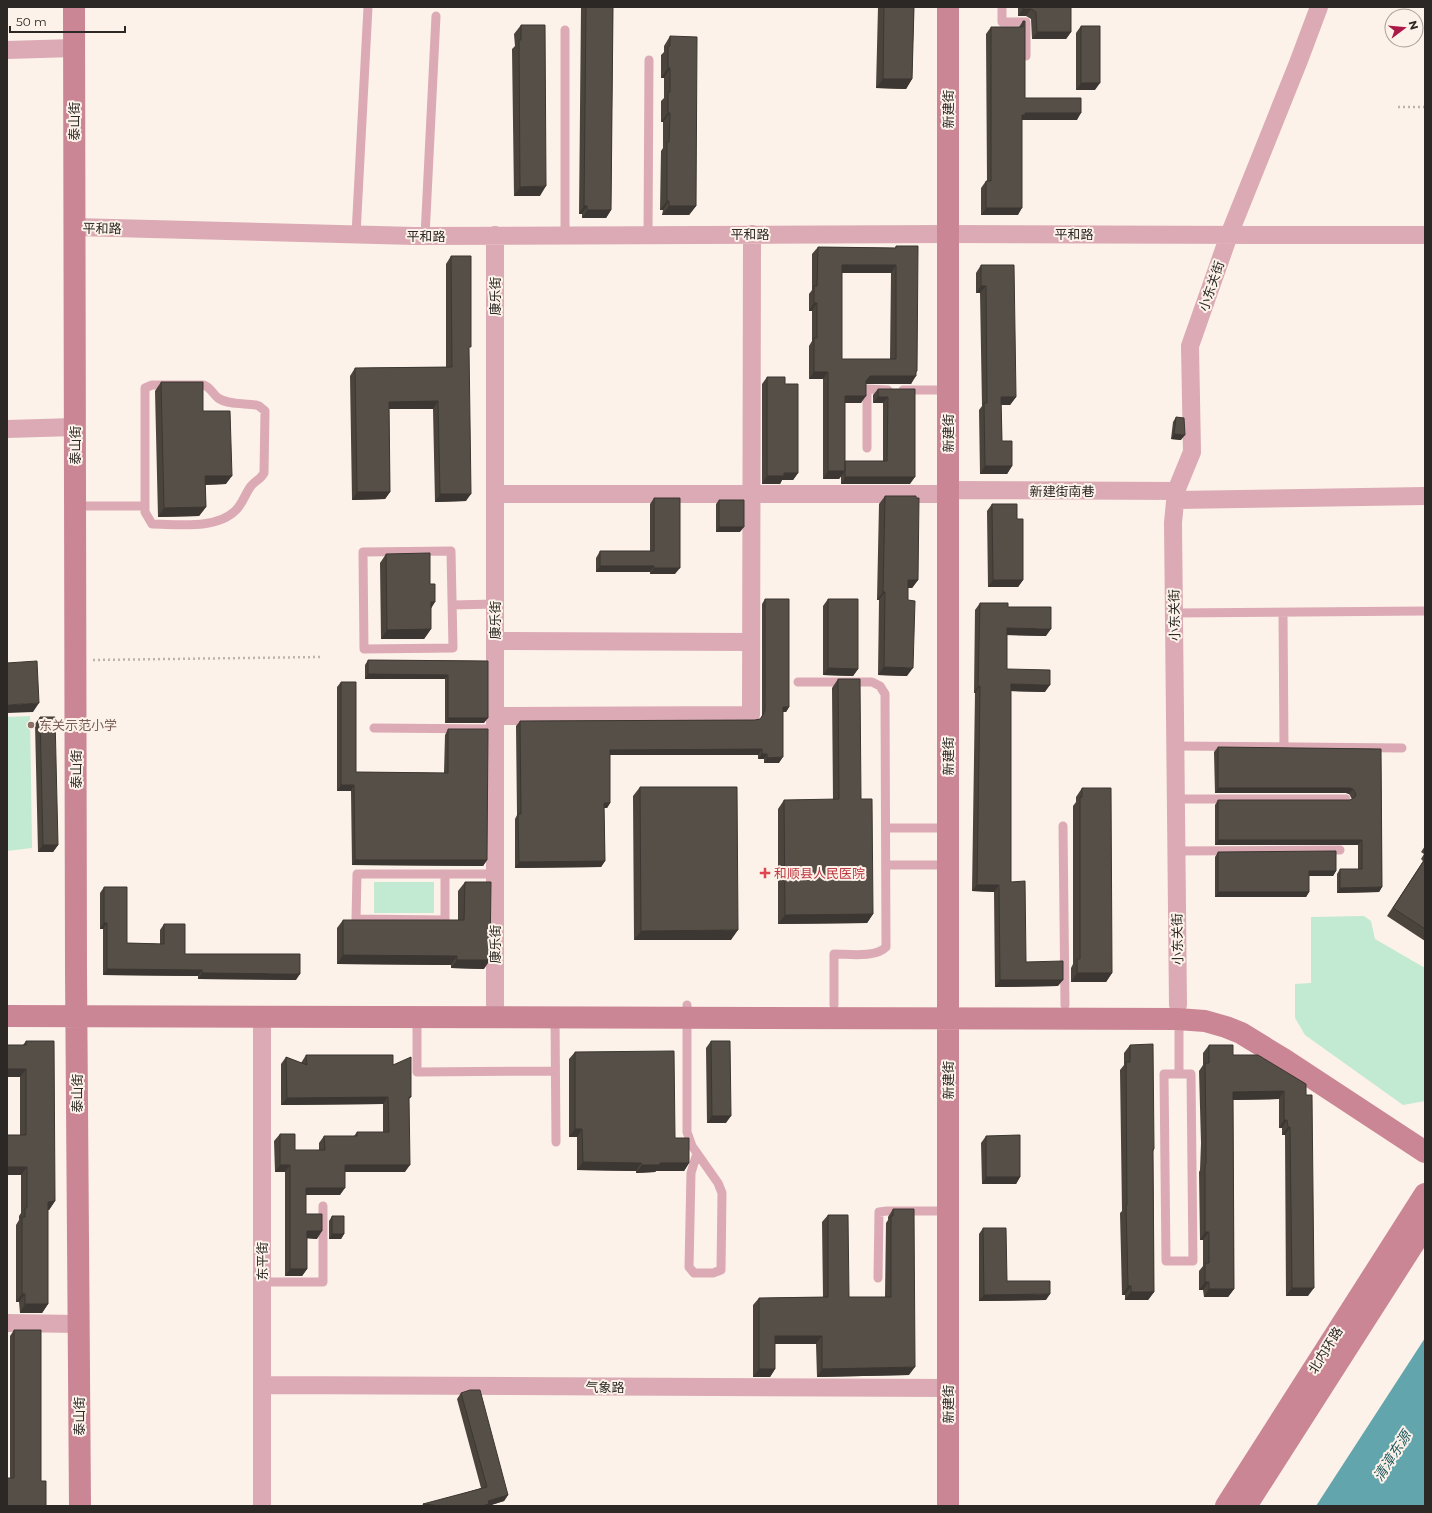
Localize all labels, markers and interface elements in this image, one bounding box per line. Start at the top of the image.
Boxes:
scale bar [10,8,125,34]
north arrow [1384,8,1424,48]
text: 50 m [16,14,47,29]
text: N [1406,19,1422,31]
street label: 新建街 [940,89,956,129]
street label: 泰山街 [66,101,82,141]
street label: 平和路 [82,220,122,236]
street label: 平和路 [730,226,770,242]
street label: 平和路 [1054,226,1094,242]
street label: 平和路 [406,228,446,244]
street label: 小东关街 [1195,259,1227,313]
street label: 康乐街 [487,276,503,316]
street label: 新建街 [940,413,956,453]
street label: 泰山街 [67,425,83,465]
street label: 新建街南巷 [1029,483,1095,499]
street label: 小东关街 [1166,589,1182,641]
street label: 康乐街 [487,600,503,640]
place label: 东关示范小学 [39,717,117,733]
marker: 东关示范小学 [26,720,36,730]
street label: 新建街 [940,736,956,776]
street label: 泰山街 [68,749,84,789]
place label: 和顺县人民医院 [774,865,865,881]
marker: 和顺县人民医院 [759,867,771,879]
street label: 小东关街 [1169,913,1185,965]
street label: 康乐街 [487,924,503,964]
street label: 新建街 [940,1060,956,1100]
street label: 泰山街 [69,1073,85,1113]
street label: 东平街 [254,1241,270,1281]
street label: 北内环路 [1304,1324,1346,1376]
street label: 气象路 [585,1379,625,1395]
street label: 新建街 [940,1384,956,1424]
street label: 泰山街 [71,1396,87,1436]
water label: 清漳东源 [1369,1425,1416,1484]

